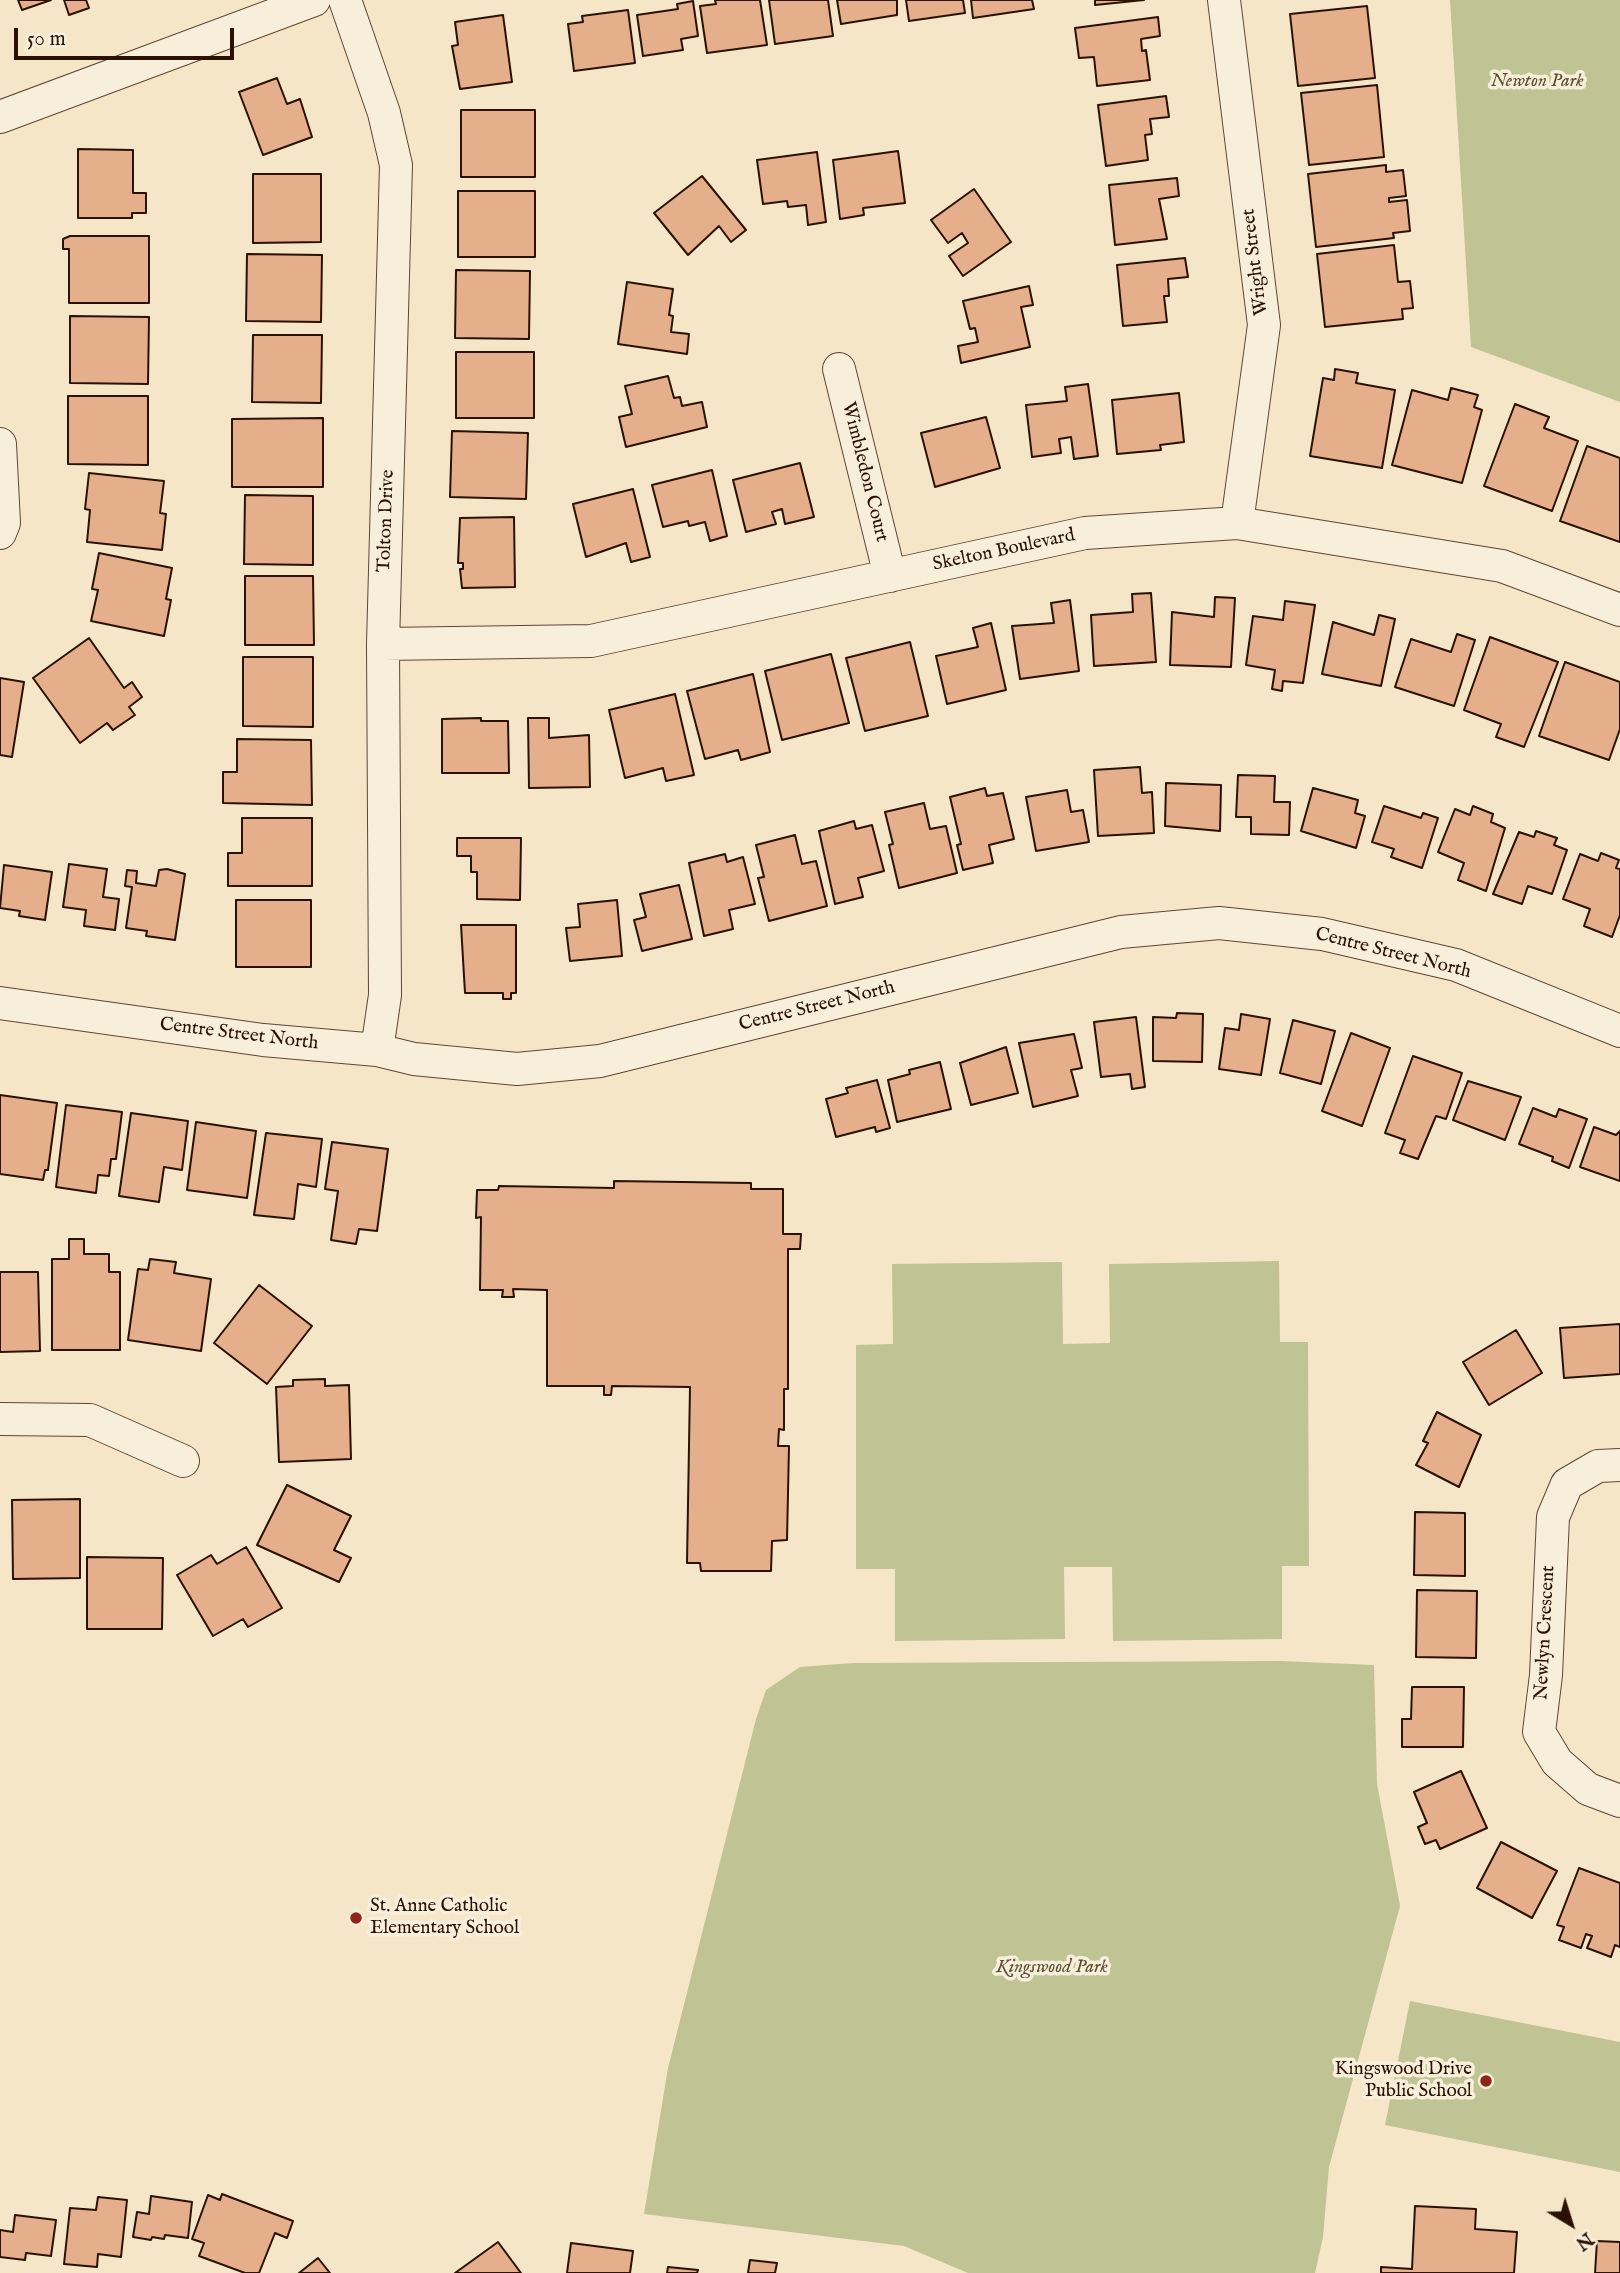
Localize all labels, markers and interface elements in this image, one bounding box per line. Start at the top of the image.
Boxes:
scale bar [18,14,238,58]
text: 50 m [27,26,66,53]
park label: Newton Park [1490,71,1584,93]
street label: Wright Street [1238,207,1274,317]
street label: Wimbledon Court [836,400,892,544]
street label: Tolton Drive [374,469,400,573]
street label: Skelton Boulevard [931,525,1077,577]
street label: Centre Street North [1313,924,1473,984]
street label: Centre Street North [737,977,897,1037]
street label: Centre Street North [158,1014,320,1056]
street label: Newlyn Crescent [1531,1565,1561,1701]
place label: St. Anne Catholic Elementary School [370,1896,519,1940]
marker: St. Anne Catholic Elementary School [348,1910,364,1926]
park label: Kingswood Park [996,1957,1108,1979]
place label: Kingswood Drive Public School [1335,2059,1472,2103]
marker: Kingswood Drive Public School [1478,2073,1494,2089]
north arrow [1536,2189,1606,2259]
text: N [1570,2226,1598,2255]

